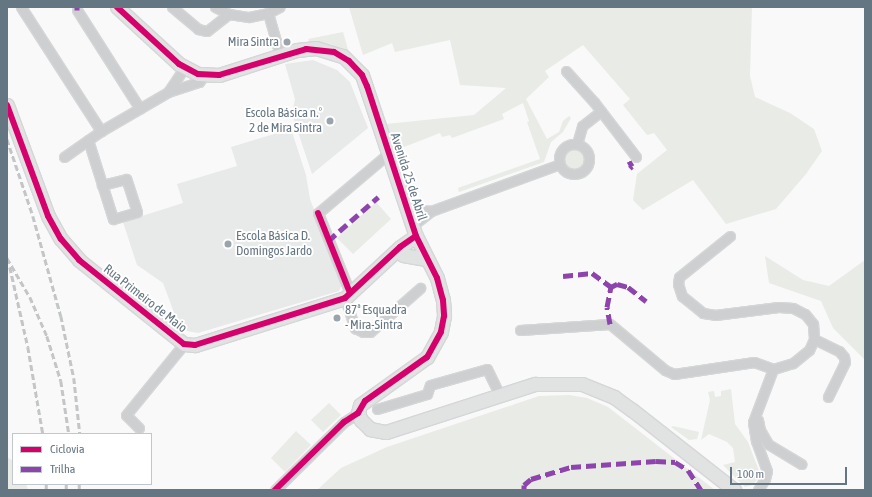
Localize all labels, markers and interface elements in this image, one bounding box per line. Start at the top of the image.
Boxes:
place label: Mira Sintra [228,34,279,50]
marker: Mira Sintra [282,37,292,47]
place label: Escola Básica n.º 2 de Mira Sintra [245,106,322,137]
marker: Escola Básica n.º 2 de Mira Sintra [325,116,335,126]
street label: Avenida 25 de Abril [386,131,430,223]
place label: Escola Básica D. Domingos Jardo [236,229,312,260]
marker: Escola Básica D. Domingos Jardo [223,239,233,249]
street label: Rua Primeiro de Maio [100,262,190,336]
place label: 87ª Esquadra - Mira-Sintra [345,303,407,334]
marker: 87ª Esquadra - Mira-Sintra [332,313,342,323]
legend [12,433,152,485]
text: Ciclovia [50,442,84,456]
scale bar [732,459,849,485]
text: Trilha [50,462,75,476]
text: 100 m [737,467,764,481]

